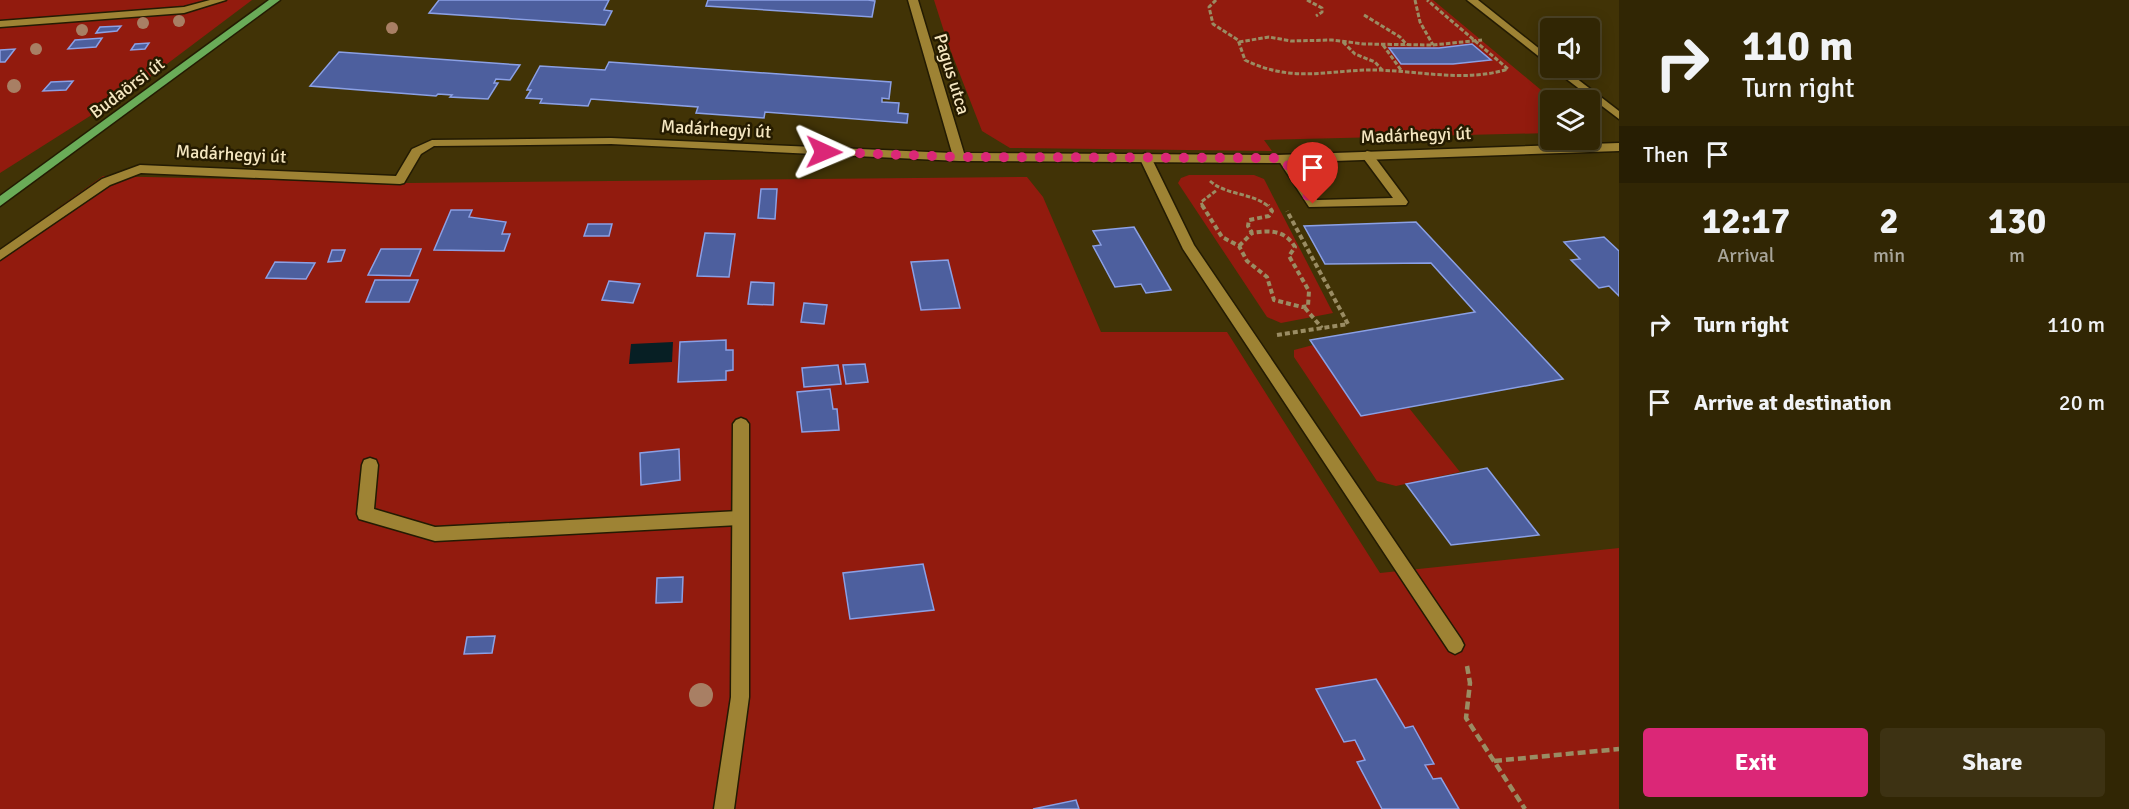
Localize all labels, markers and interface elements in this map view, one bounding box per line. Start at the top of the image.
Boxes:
map controls [1540,18,1600,150]
button: sound [1540,18,1600,78]
text: 110 m [1742,21,1853,72]
icon: right [1643,24,1721,102]
street label: Pagus utca [929,31,975,117]
street label: Budaörsi út [85,53,169,123]
text: Turn right [1742,72,1855,105]
button: layers [1540,90,1600,150]
street label: Madárhegyi út [660,115,772,143]
position arrow [792,120,856,184]
street label: Madárhegyi út [1360,122,1472,148]
icon: arrive [1701,138,1734,171]
street label: Madárhegyi út [175,140,287,168]
text: Then [1643,141,1689,168]
pin [1287,142,1338,204]
icon: arrive [1296,151,1329,184]
text: 12:17 [1702,199,1790,244]
text: 2 [1879,199,1899,244]
text: 130 [1988,199,2046,244]
text: Arrival [1717,243,1775,268]
text: min [1873,243,1905,268]
text: m [2009,243,2025,268]
icon: right [1643,308,1676,341]
text: Turn right [1694,311,1789,338]
text: 110 m [2047,311,2105,338]
icon: arrive [1643,386,1676,419]
text: Arrive at destination [1694,389,1891,416]
text: 20 m [2059,389,2105,416]
button: Exit [1643,728,1868,797]
button: Share [1880,728,2105,797]

